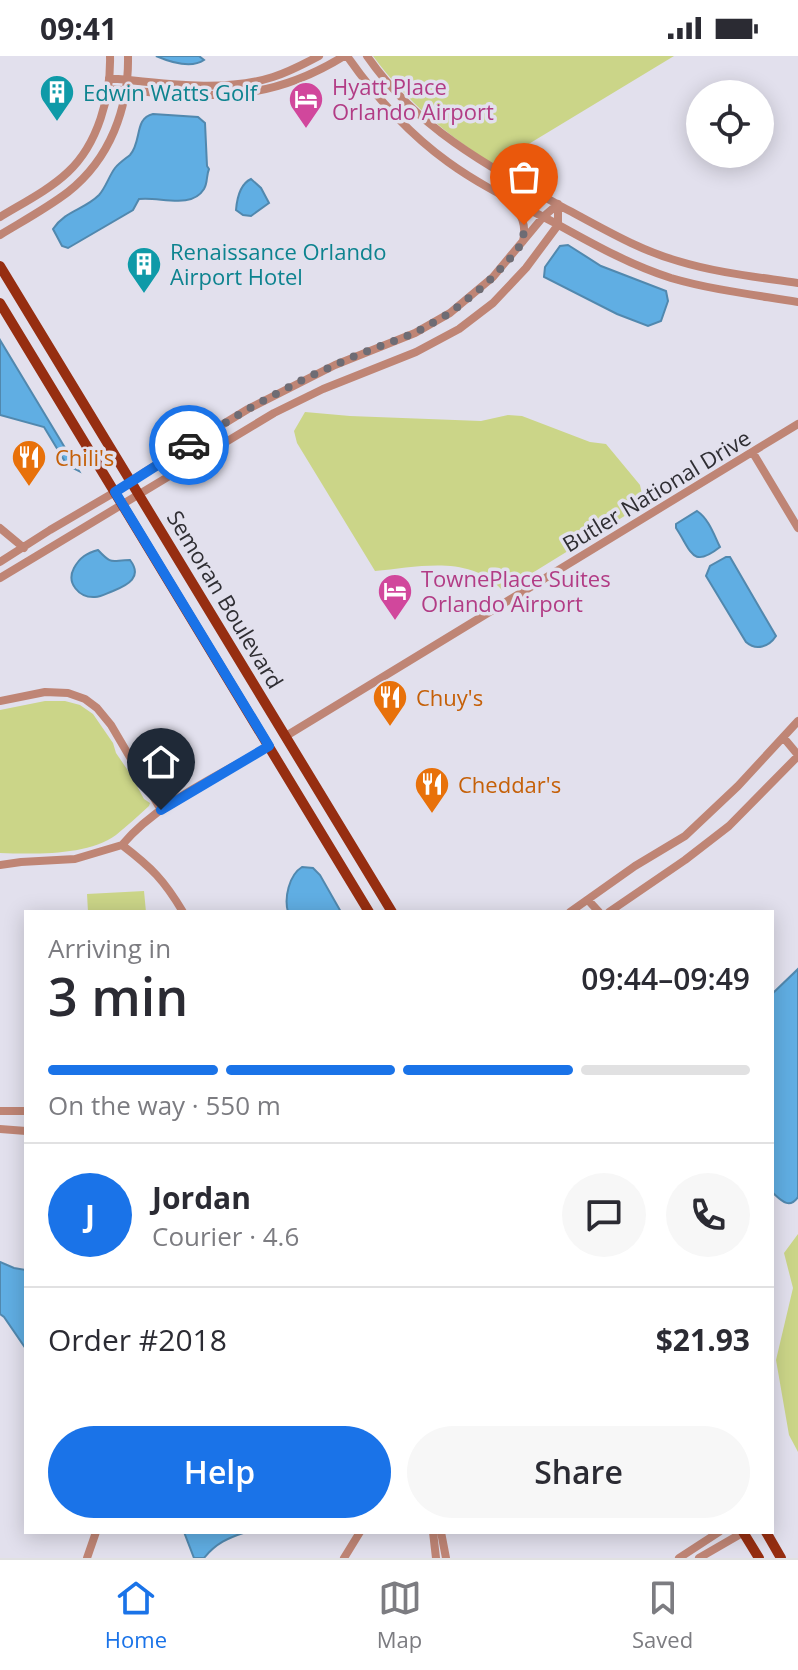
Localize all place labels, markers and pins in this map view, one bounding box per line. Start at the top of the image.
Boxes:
place label: Hyatt Place Orlando Airport [332,71,494,126]
building icon: Edwin Watts Golf [38,73,76,123]
place label: Edwin Watts Golf [83,77,259,107]
hotel icon: Hyatt Place Orlando Airport [287,80,325,130]
pin [490,143,558,225]
place label: Renaissance Orlando Airport Hotel [170,236,387,291]
building icon: Renaissance Orlando Airport Hotel [125,245,163,295]
restaurant icon: Chili's [10,438,48,488]
place label: Chili's [55,442,114,472]
place label: TownePlace Suites Orlando Airport [421,563,611,618]
hotel icon: TownePlace Suites Orlando Airport [376,572,414,622]
restaurant icon: Chuy's [371,678,409,728]
place label: Chuy's [416,682,483,712]
pin [127,728,195,810]
restaurant icon: Cheddar's [413,765,451,815]
place label: Cheddar's [458,769,561,799]

